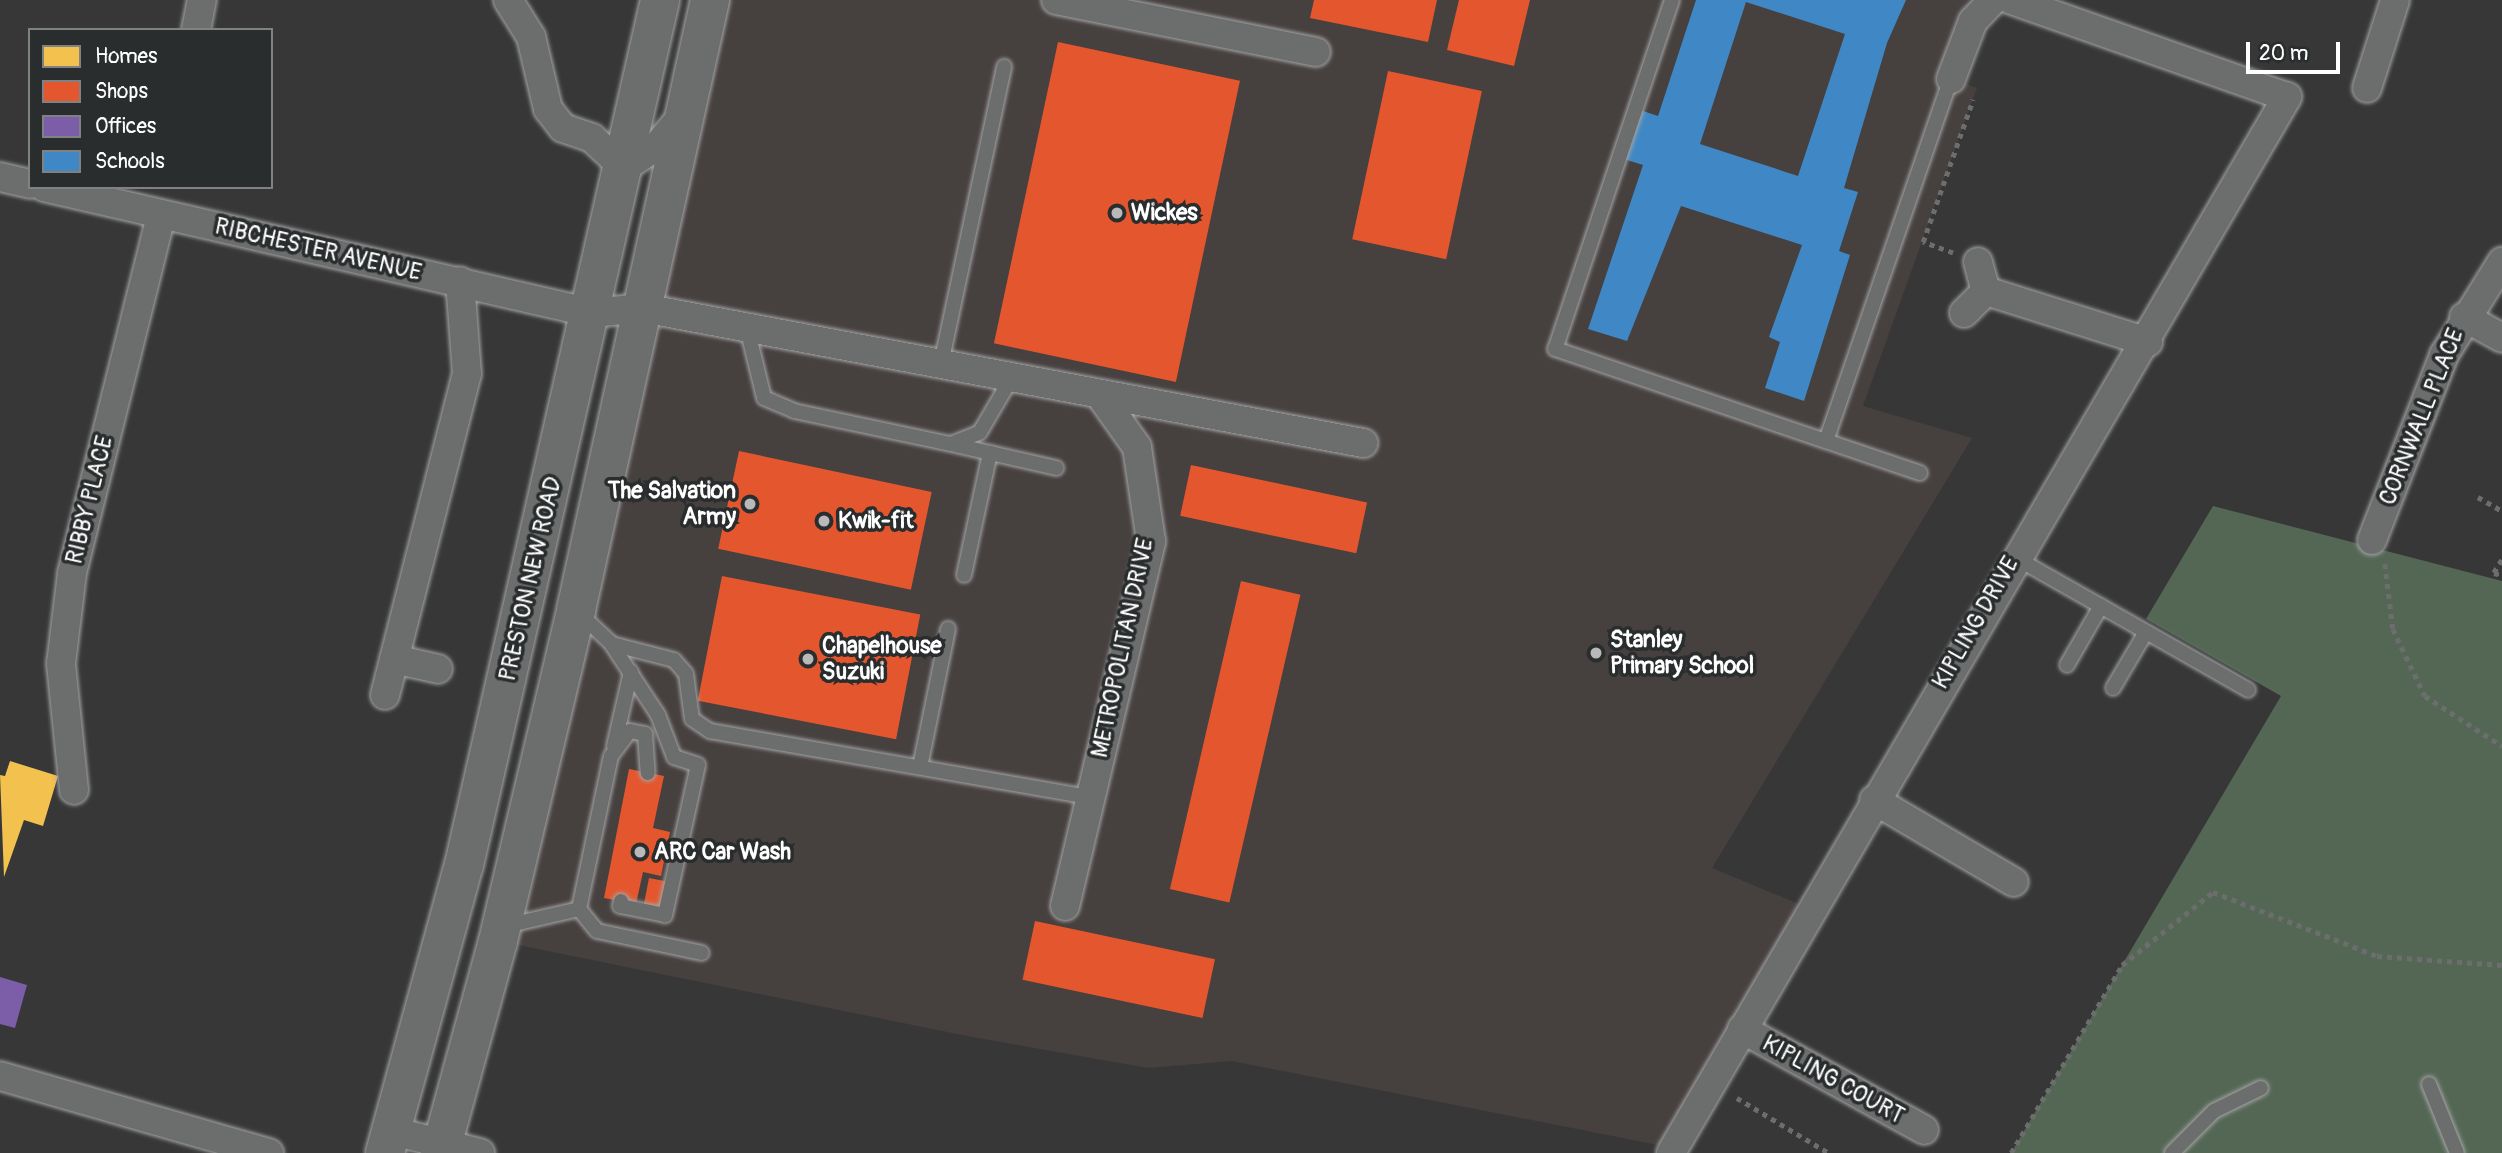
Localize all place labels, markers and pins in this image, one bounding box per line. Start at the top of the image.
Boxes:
place label: Wickes [1131,199,1198,227]
marker: Wickes [1109,205,1125,221]
place label: The Salvation Army [608,477,736,531]
marker: The Salvation Army [742,496,758,512]
place label: Kwik-fit [838,507,914,535]
marker: Kwik-fit [816,513,832,529]
place label: Stanley Primary School [1610,626,1754,680]
place label: Chapelhouse Suzuki [822,632,942,686]
marker: Stanley Primary School [1588,645,1604,661]
marker: Chapelhouse Suzuki [800,651,816,667]
place label: ARC Car Wash [654,838,791,866]
marker: ARC Car Wash [632,844,648,860]

